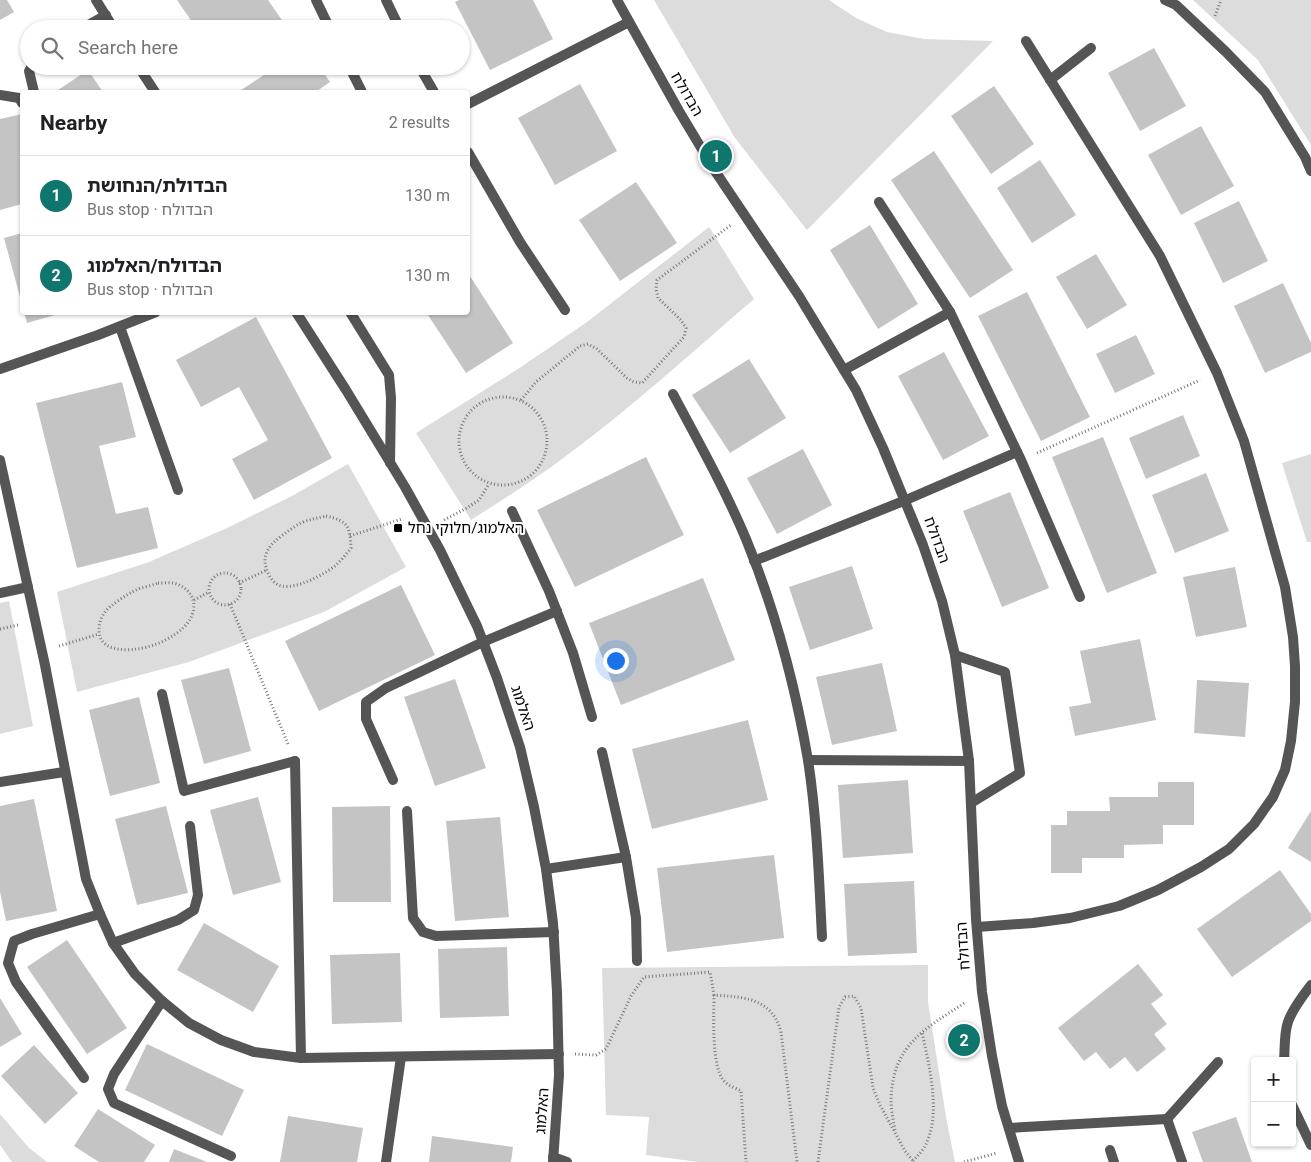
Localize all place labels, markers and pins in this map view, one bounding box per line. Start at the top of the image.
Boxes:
pin: 1 [700,137,732,175]
place label: האלמוג/חלוקי נחל [408,519,524,537]
marker: האלמוג/חלוקי נחל [392,522,404,534]
pin: 2 [948,1021,980,1059]

